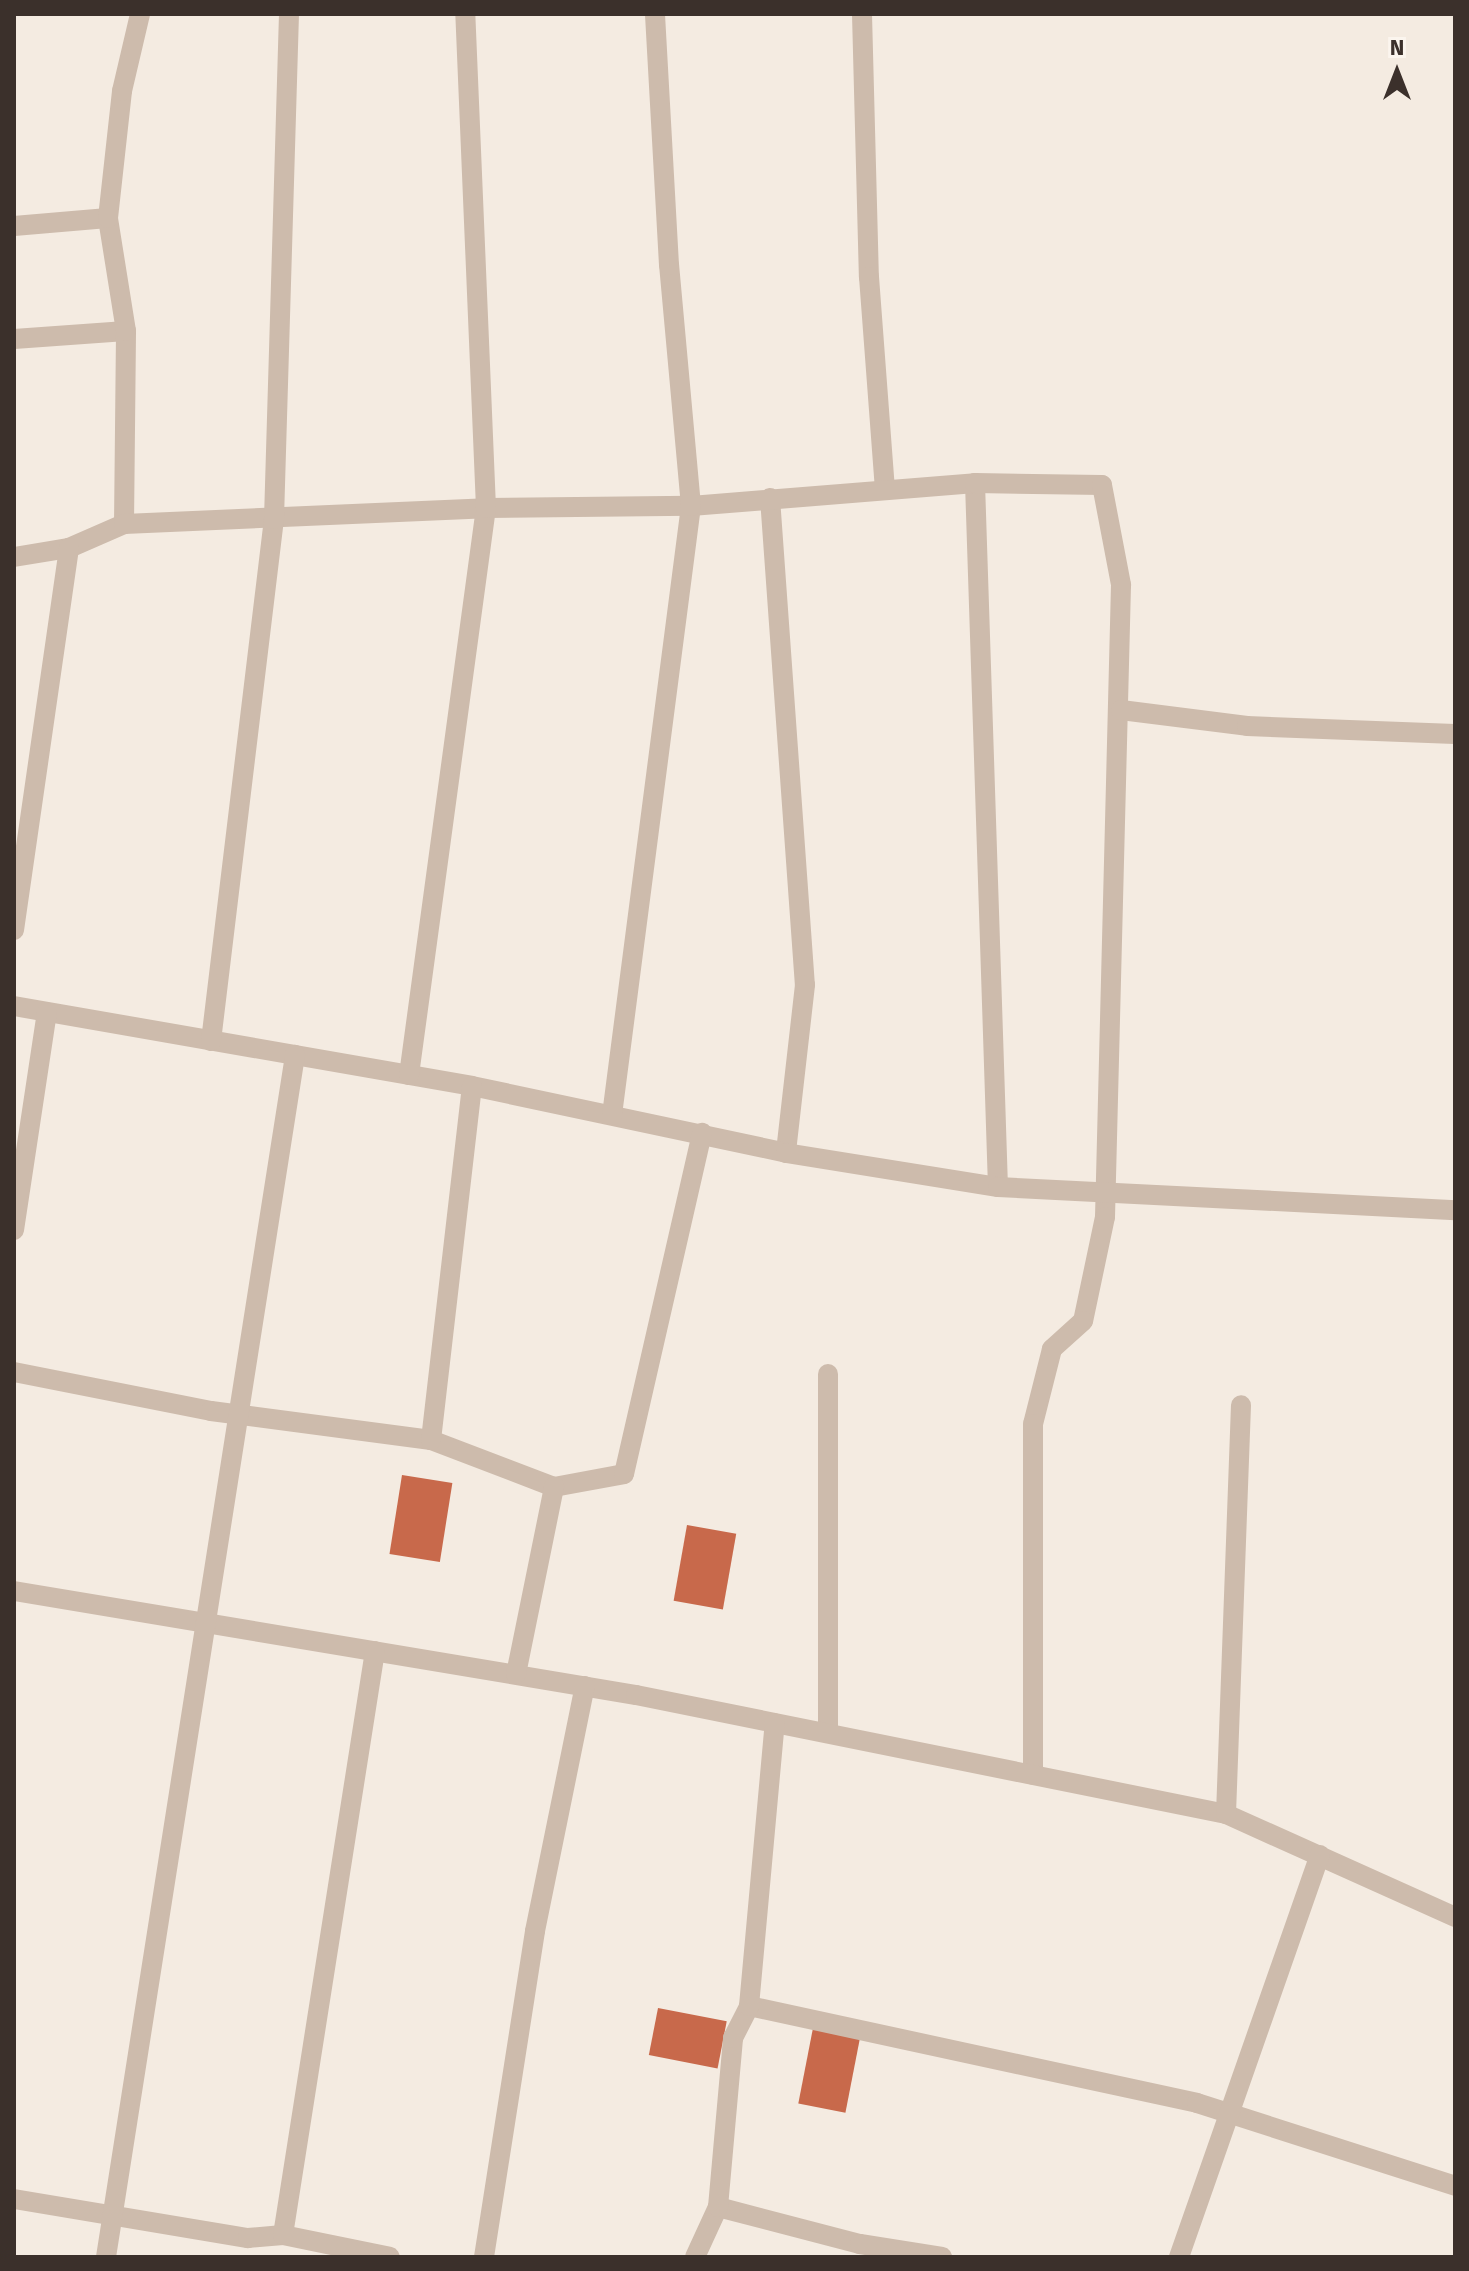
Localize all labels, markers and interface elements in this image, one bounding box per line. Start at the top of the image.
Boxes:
north arrow [1357,32,1437,112]
text: N [1390,34,1404,61]

